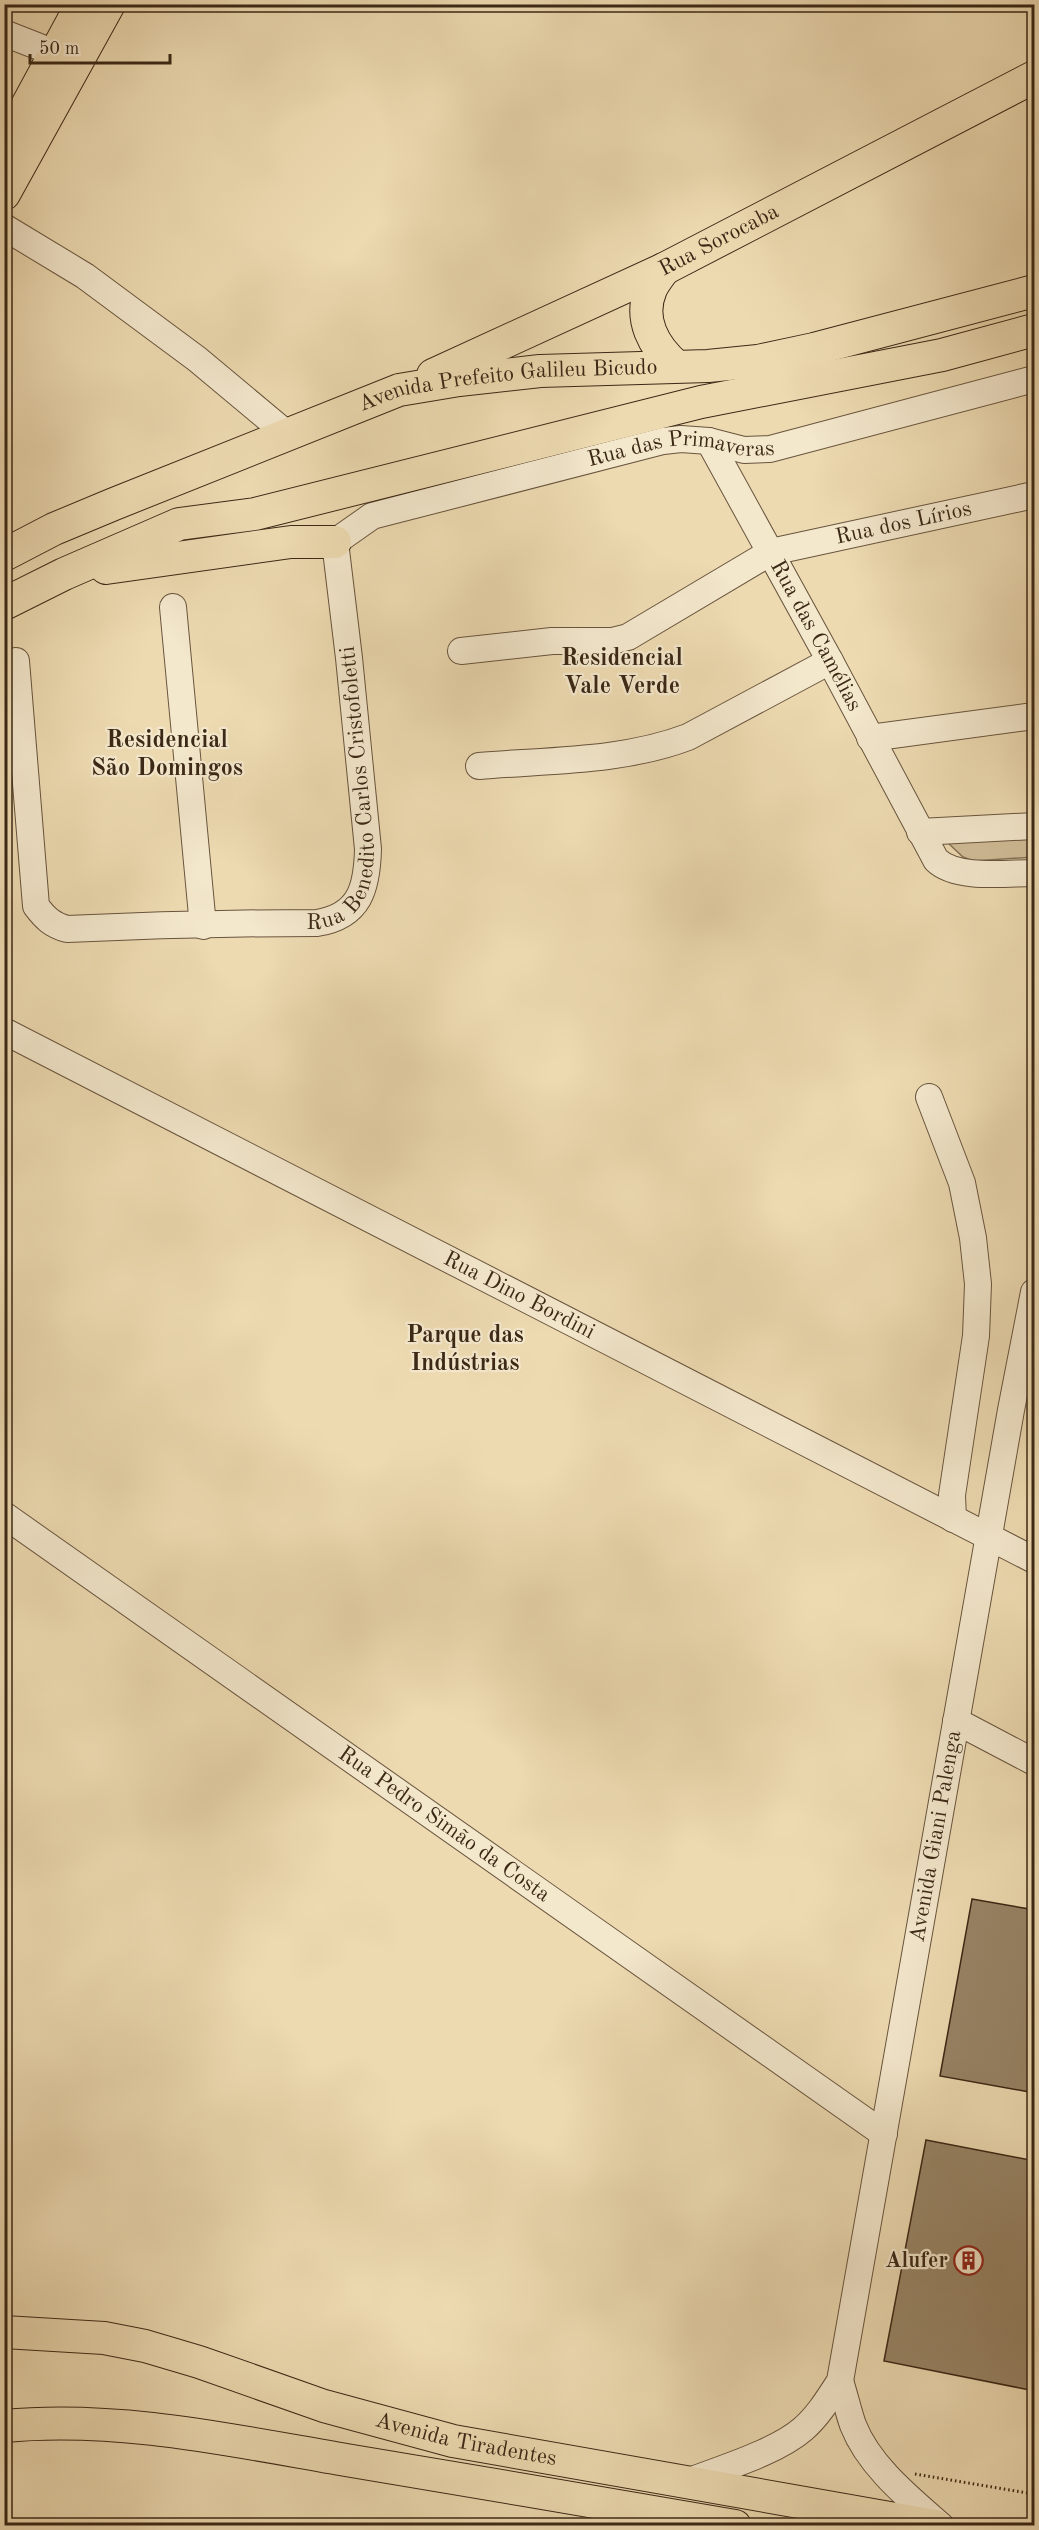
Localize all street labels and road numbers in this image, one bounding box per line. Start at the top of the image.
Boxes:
street label: Rua Sorocaba [655,200,783,281]
street label: Avenida Prefeito Galileu Bicudo [355,357,658,416]
street label: Rua das Primaveras [585,428,775,471]
street label: Rua dos Lírios [833,498,974,549]
street label: Rua das Camélias [766,557,866,715]
street label: Rua Benedito Carlos Cristofoletti [306,645,379,934]
street label: Rua Dino Bordini [440,1248,598,1343]
street label: Avenida Giani Palenga [906,1728,965,1944]
street label: Rua Pedro Simão da Costa [334,1743,554,1907]
street label: Avenida Tiradentes [373,2409,558,2470]

